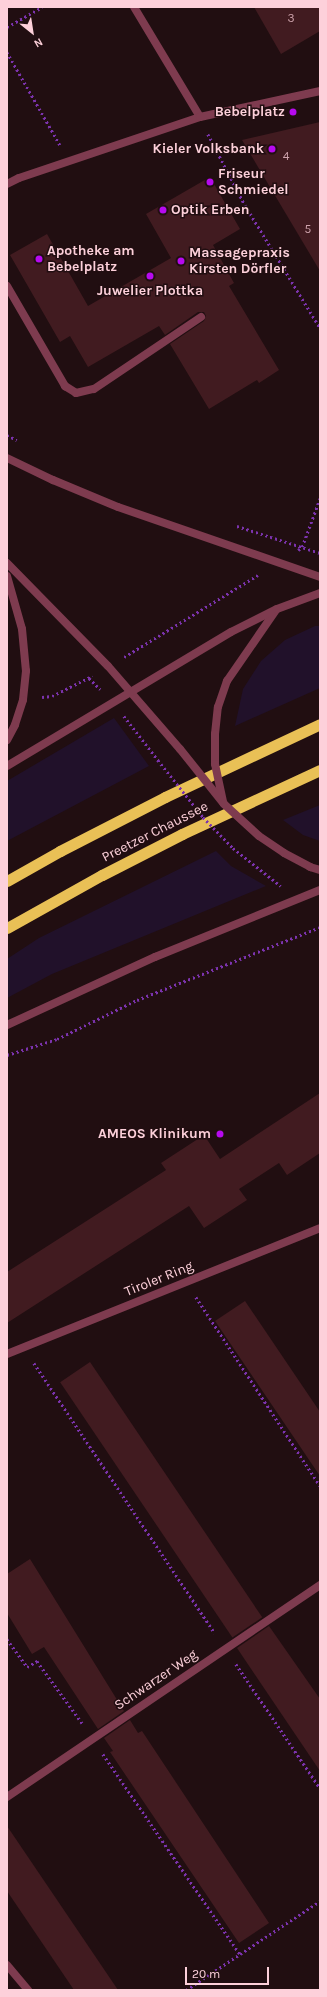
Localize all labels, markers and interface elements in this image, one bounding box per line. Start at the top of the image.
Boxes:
north arrow [12,12,52,52]
house number: 3 [287,12,295,26]
text: N [32,35,45,50]
place label: Bebelplatz [215,104,285,120]
marker: Bebelplatz [288,107,298,117]
place label: Kieler Volksbank [153,141,264,157]
marker: Kieler Volksbank [267,144,277,154]
house number: 4 [283,150,289,164]
place label: Friseur Schmiedel [218,166,289,198]
marker: Friseur Schmiedel [205,177,215,187]
place label: Optik Erben [171,202,249,218]
marker: Optik Erben [158,205,168,215]
house number: 5 [305,223,311,237]
place label: Apotheke am Bebelplatz [47,243,135,276]
place label: Massagepraxis Kirsten Dörfler [189,245,290,278]
marker: Apotheke am Bebelplatz [34,254,44,264]
marker: Massagepraxis Kirsten Dörfler [176,256,186,266]
marker: Juwelier Plottka [145,271,155,281]
place label: Juwelier Plottka [97,283,203,299]
street label: Preetzer Chaussee [99,798,211,866]
place label: AMEOS Klinikum [98,1126,211,1142]
marker: AMEOS Klinikum [214,1128,226,1140]
street label: Tiroler Ring [122,1258,196,1300]
street label: Schwarzer Weg [111,1646,201,1714]
scale bar [187,1959,271,1985]
text: 20 m [192,1967,220,1981]

